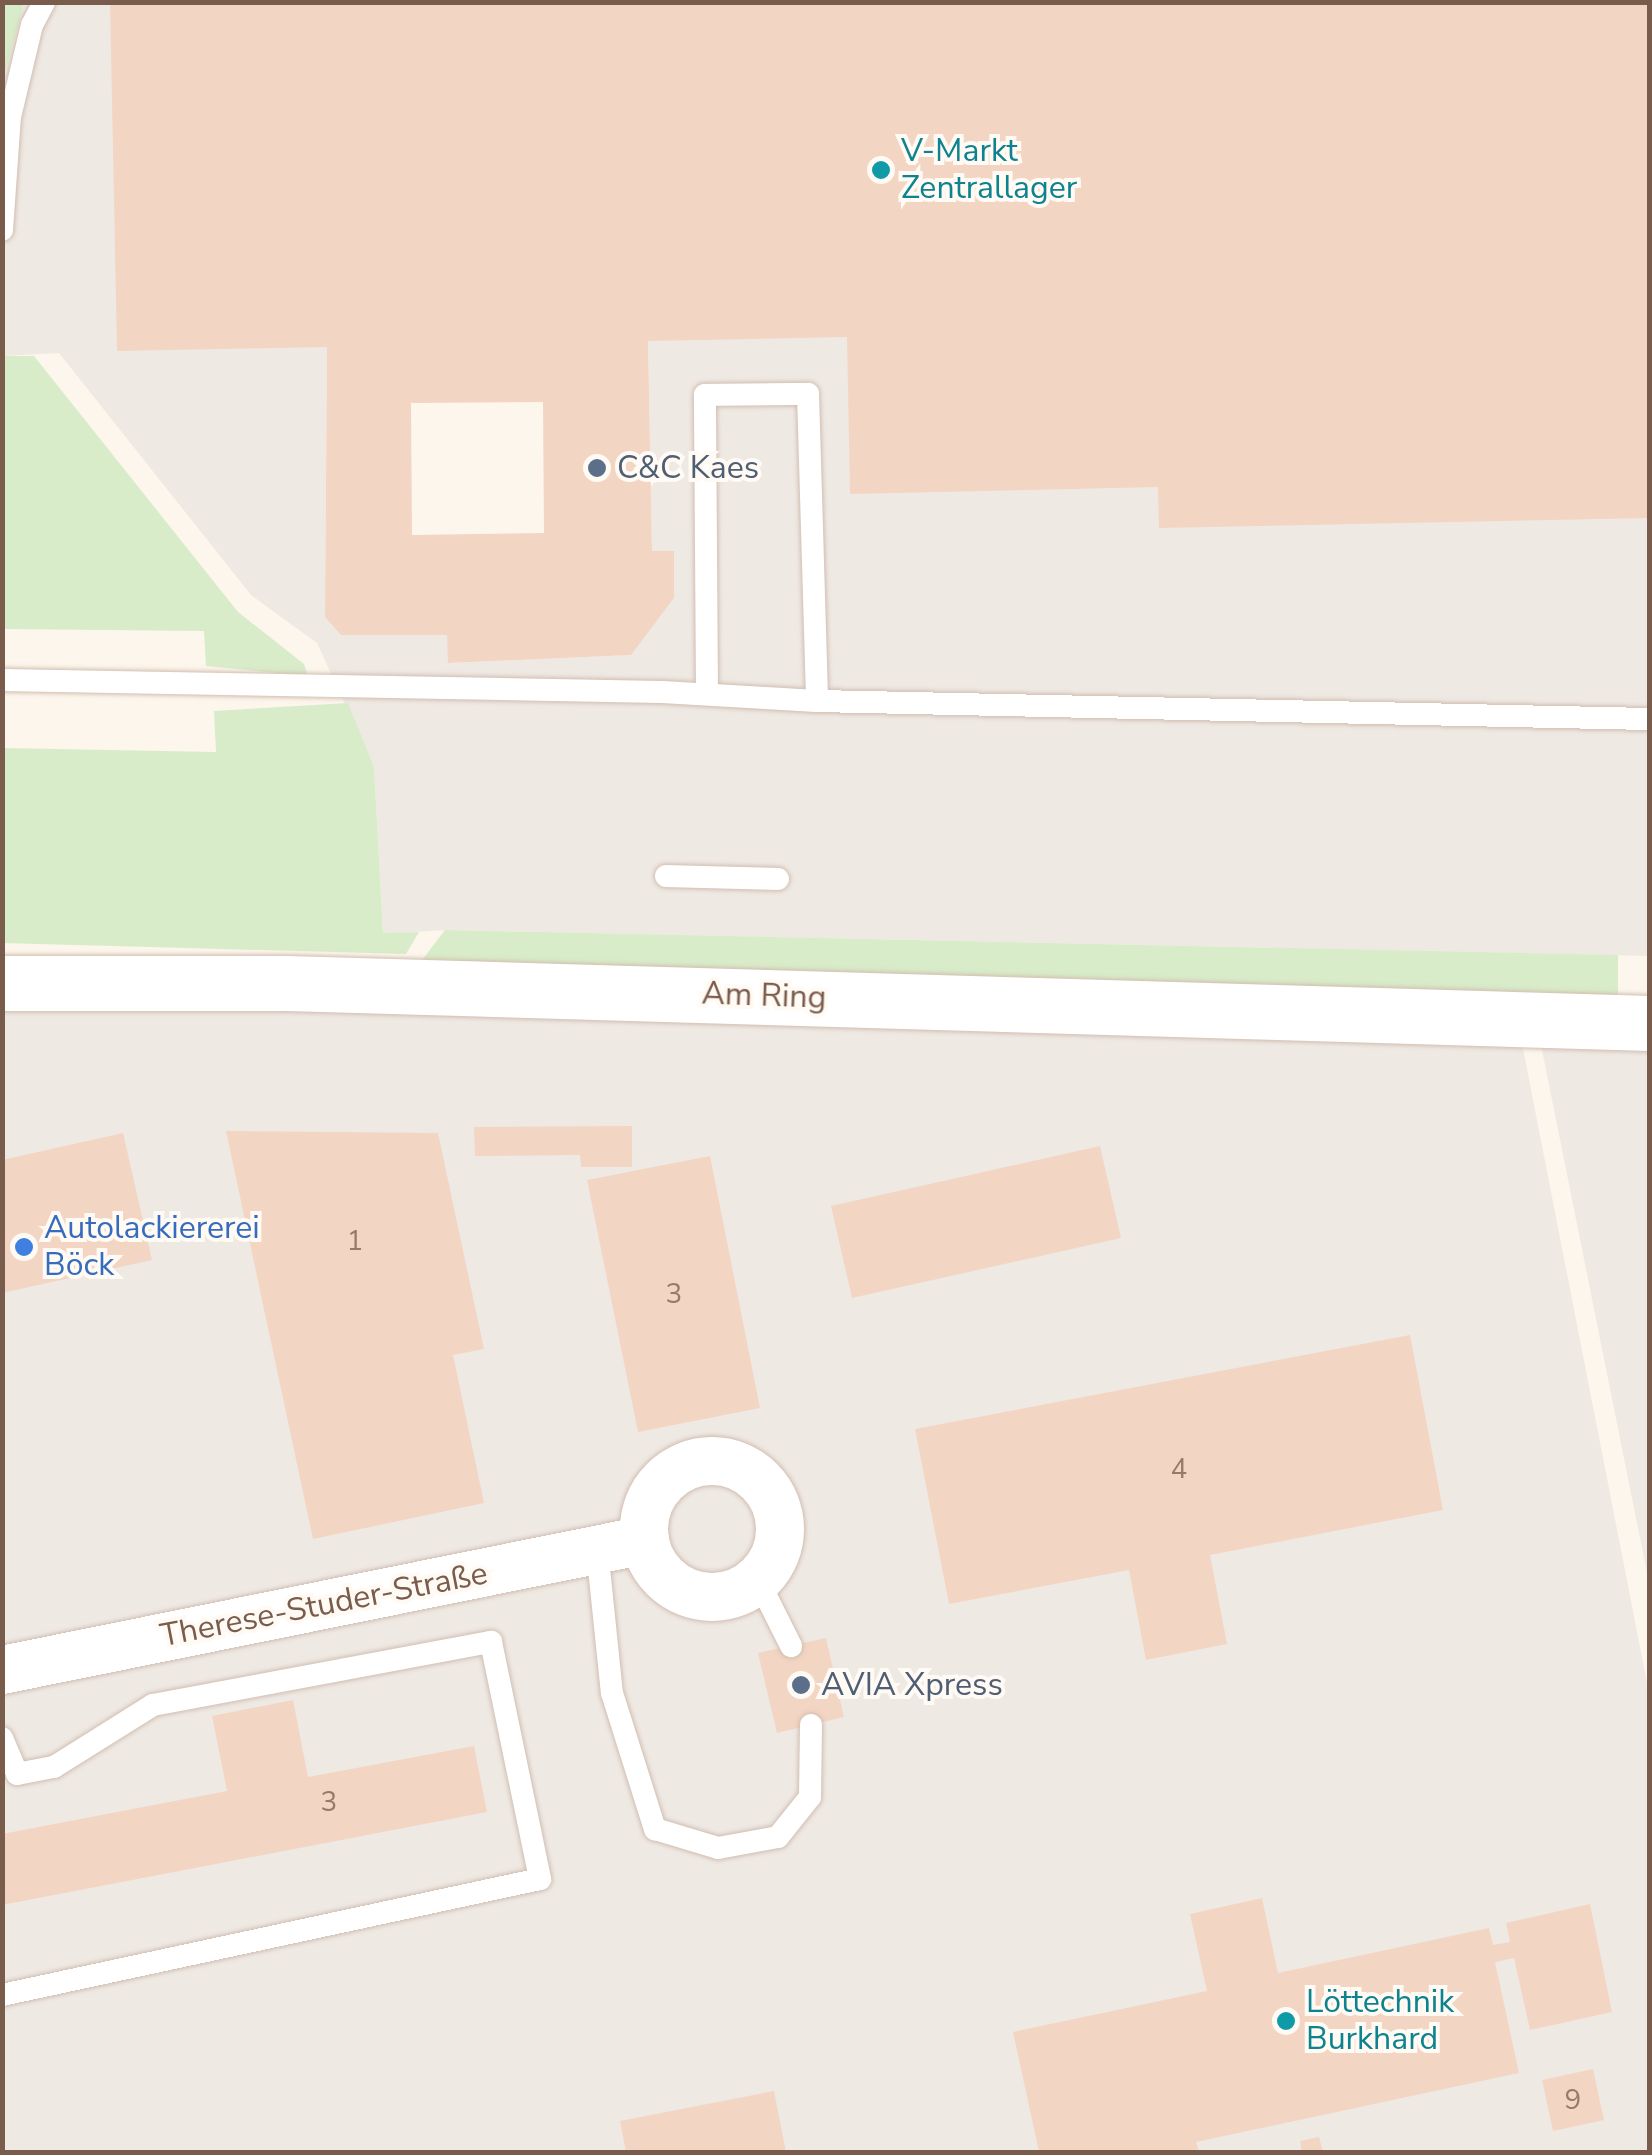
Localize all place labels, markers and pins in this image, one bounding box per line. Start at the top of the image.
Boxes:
place label: V-Markt Zentrallager [901,133,1077,208]
marker: V-Markt Zentrallager [870,159,892,181]
place label: C&C Kaes [617,449,759,487]
marker: C&C Kaes [586,457,608,479]
place label: Autolackiererei Böck [44,1210,260,1285]
marker: Autolackiererei Böck [13,1236,35,1258]
place label: AVIA Xpress [821,1666,1003,1704]
marker: AVIA Xpress [790,1674,812,1696]
place label: Löttechnik Burkhard [1306,1984,1454,2059]
marker: Löttechnik Burkhard [1275,2010,1297,2032]

